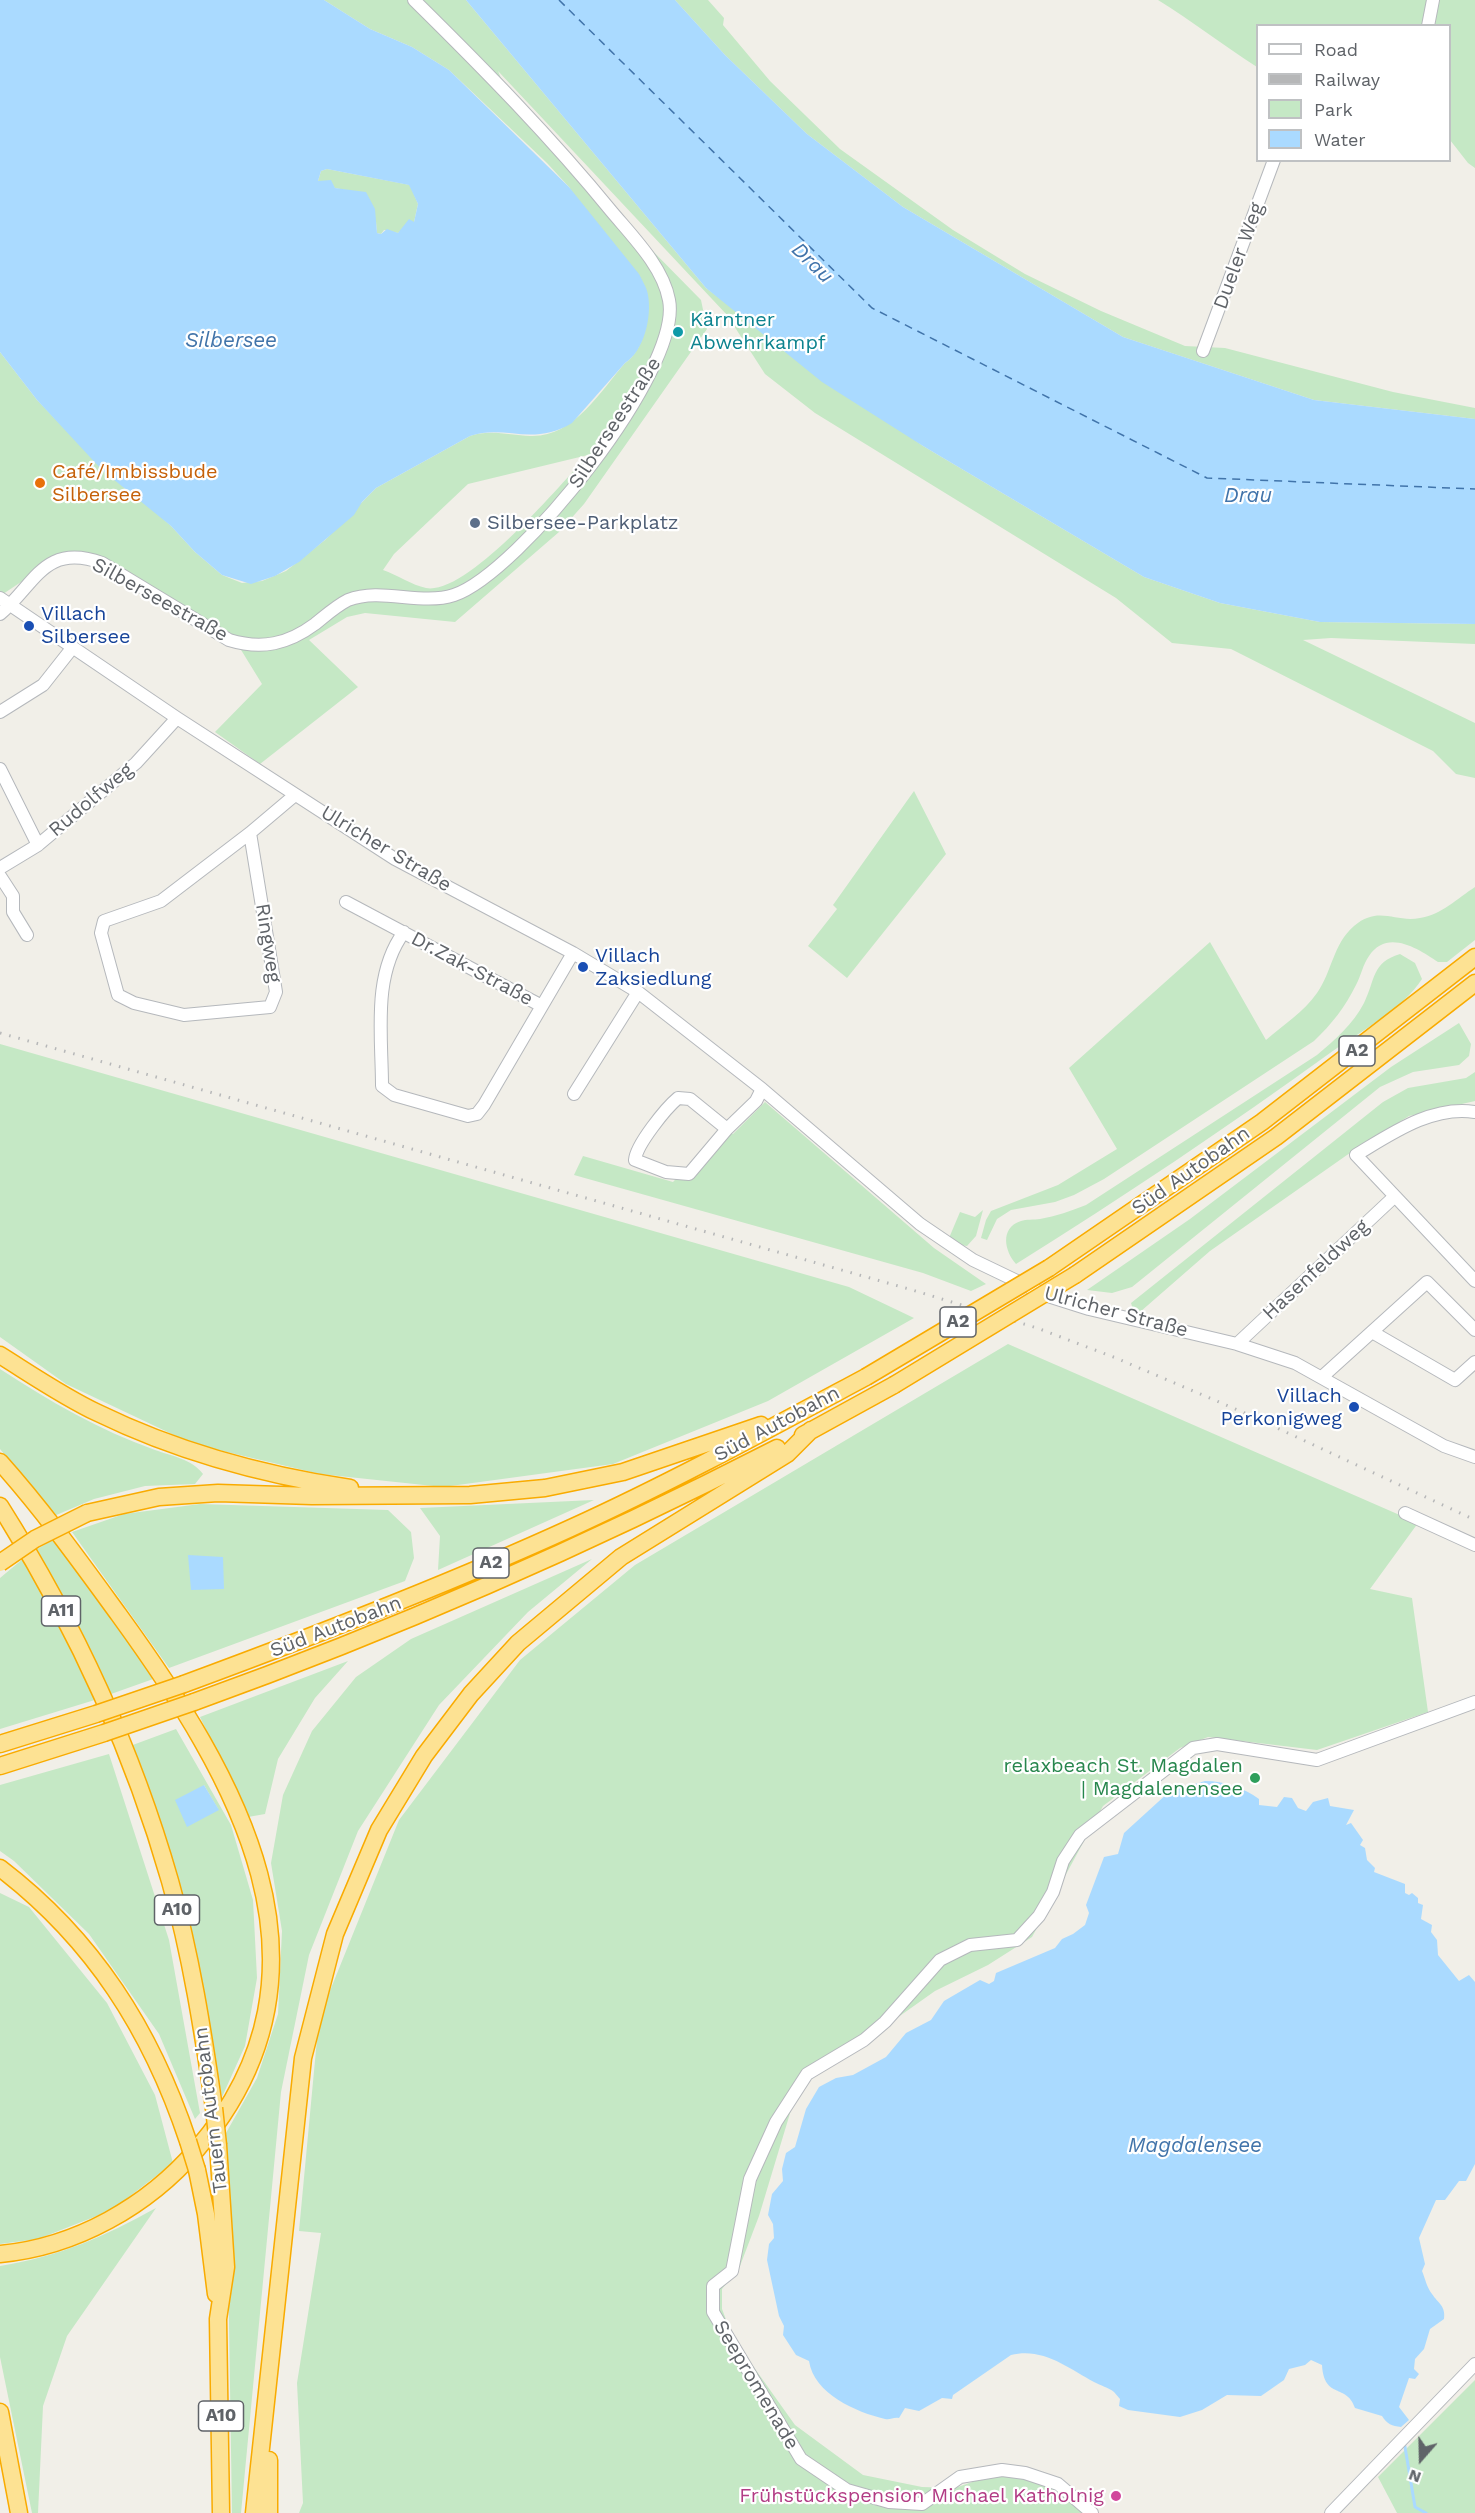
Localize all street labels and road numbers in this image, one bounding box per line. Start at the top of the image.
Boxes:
street label: Dueler Weg [1209,199,1269,313]
street label: Silberseestraße [564,353,666,493]
street label: Silberseestraße [88,553,232,647]
street label: Rudolfweg [44,758,138,842]
street label: Ulricher Straße [316,801,456,897]
street label: Ringweg [250,902,286,984]
street label: Dr.Zak-Straße [407,927,537,1011]
road number: A2 [1339,1036,1375,1066]
street label: Süd Autobahn [1127,1121,1255,1221]
street label: Hasenfeldweg [1258,1215,1374,1325]
street label: Ulricher Straße [1041,1281,1191,1343]
road number: A2 [940,1307,976,1337]
street label: Süd Autobahn [710,1381,844,1467]
road number: A2 [473,1548,509,1578]
street label: Süd Autobahn [267,1591,405,1663]
road number: A11 [42,1596,80,1626]
road number: A10 [154,1895,200,1925]
street label: Tauern Autobahn [189,2026,233,2194]
street label: Seepromenade [708,2316,804,2454]
road number: A10 [198,2401,244,2431]

